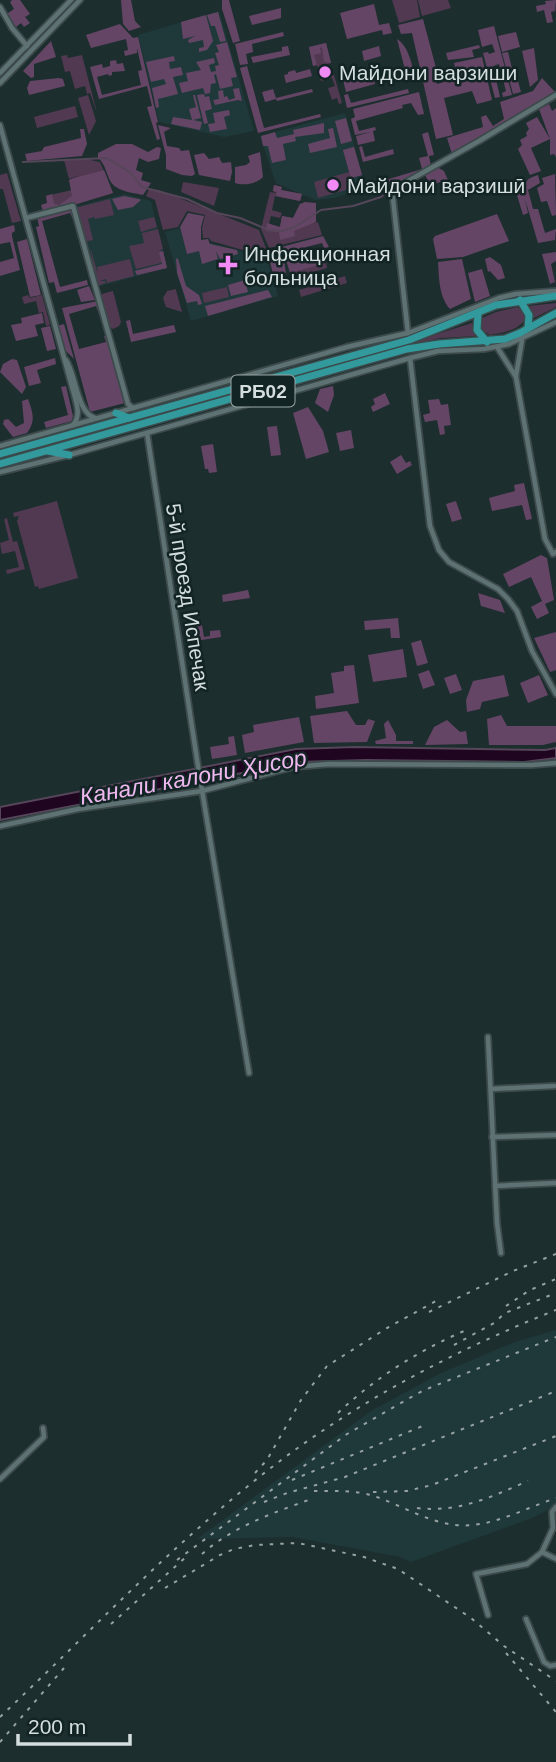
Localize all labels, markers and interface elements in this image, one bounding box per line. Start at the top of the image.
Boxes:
place label: Майдони варзиши [339,61,517,84]
marker: Майдони варзиши [317,64,333,80]
place label: Майдони варзишӣ [347,174,525,197]
marker: Майдони варзишӣ [325,177,341,193]
place label: Инфекционная больница [244,242,391,289]
marker: Инфекционная больница [218,255,238,275]
road number: РБ02 [232,376,294,406]
street label: 5-й проезд Испечак [162,502,214,693]
water label: Канали калони Ҳисор [78,744,309,810]
scale bar [18,1702,130,1746]
text: 200 m [28,1715,86,1738]

